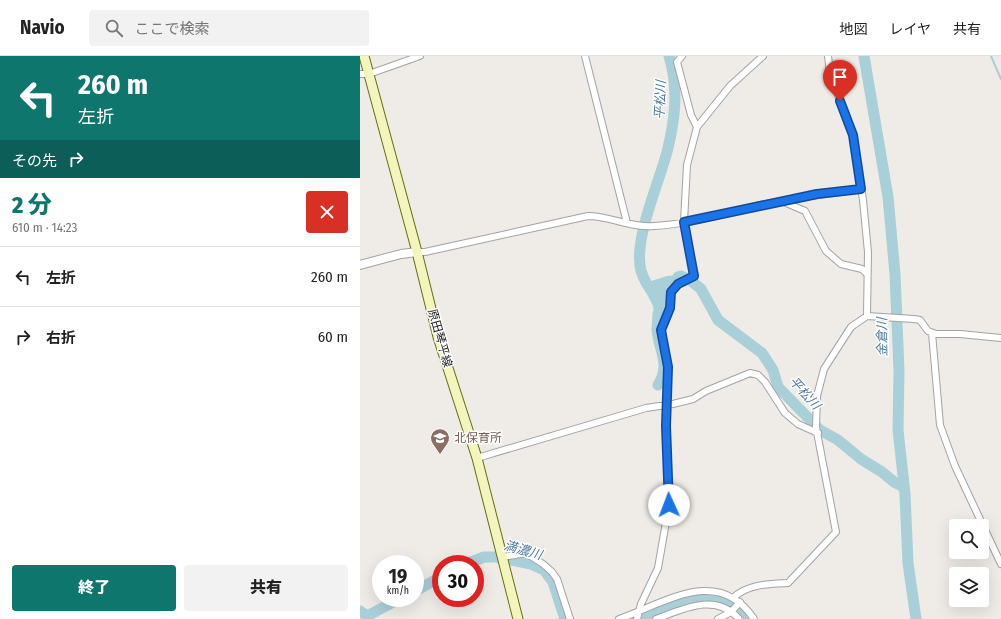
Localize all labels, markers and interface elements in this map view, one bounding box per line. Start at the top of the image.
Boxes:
search box [89,10,369,46]
text: Navio [20,16,65,39]
icon: search [103,17,125,39]
text: ここで検索 [135,20,210,38]
text: 地図 [839,21,867,38]
text: レイヤ [889,21,931,38]
text: 共有 [953,21,981,38]
pin [823,60,857,101]
icon: arrive [829,66,851,88]
text: 260 m [78,68,148,101]
icon: left [12,72,64,124]
water label: 平松川 [651,78,669,120]
text: 左折 [78,106,114,128]
icon: right [65,148,87,170]
text: その先 [12,152,57,170]
text: 2 分 [12,191,52,219]
button: close [306,191,348,233]
text: 610 m · 14:23 [12,220,77,235]
icon: left [12,266,34,288]
text: 260 m [311,268,348,286]
text: 左折 [46,269,76,287]
street label: 原田琴平線 [425,307,455,369]
water label: 金倉川 [874,315,890,357]
icon: right [12,326,34,348]
text: 60 m [318,328,348,346]
text: 右折 [46,329,76,347]
water label: 平松川 [786,373,825,414]
school or university icon: 北保育所 [429,427,451,455]
place label: 北保育所 [454,431,502,445]
position arrow [648,484,690,526]
map controls [949,519,989,607]
button: search [949,519,989,559]
water label: 満濃川 [502,537,546,563]
speed limit sign: 30 [432,555,484,607]
text: 19 [389,564,407,588]
button: 終了 [12,565,176,611]
button: 共有 [184,565,348,611]
button: layers [949,567,989,607]
text: km/h [387,585,409,597]

